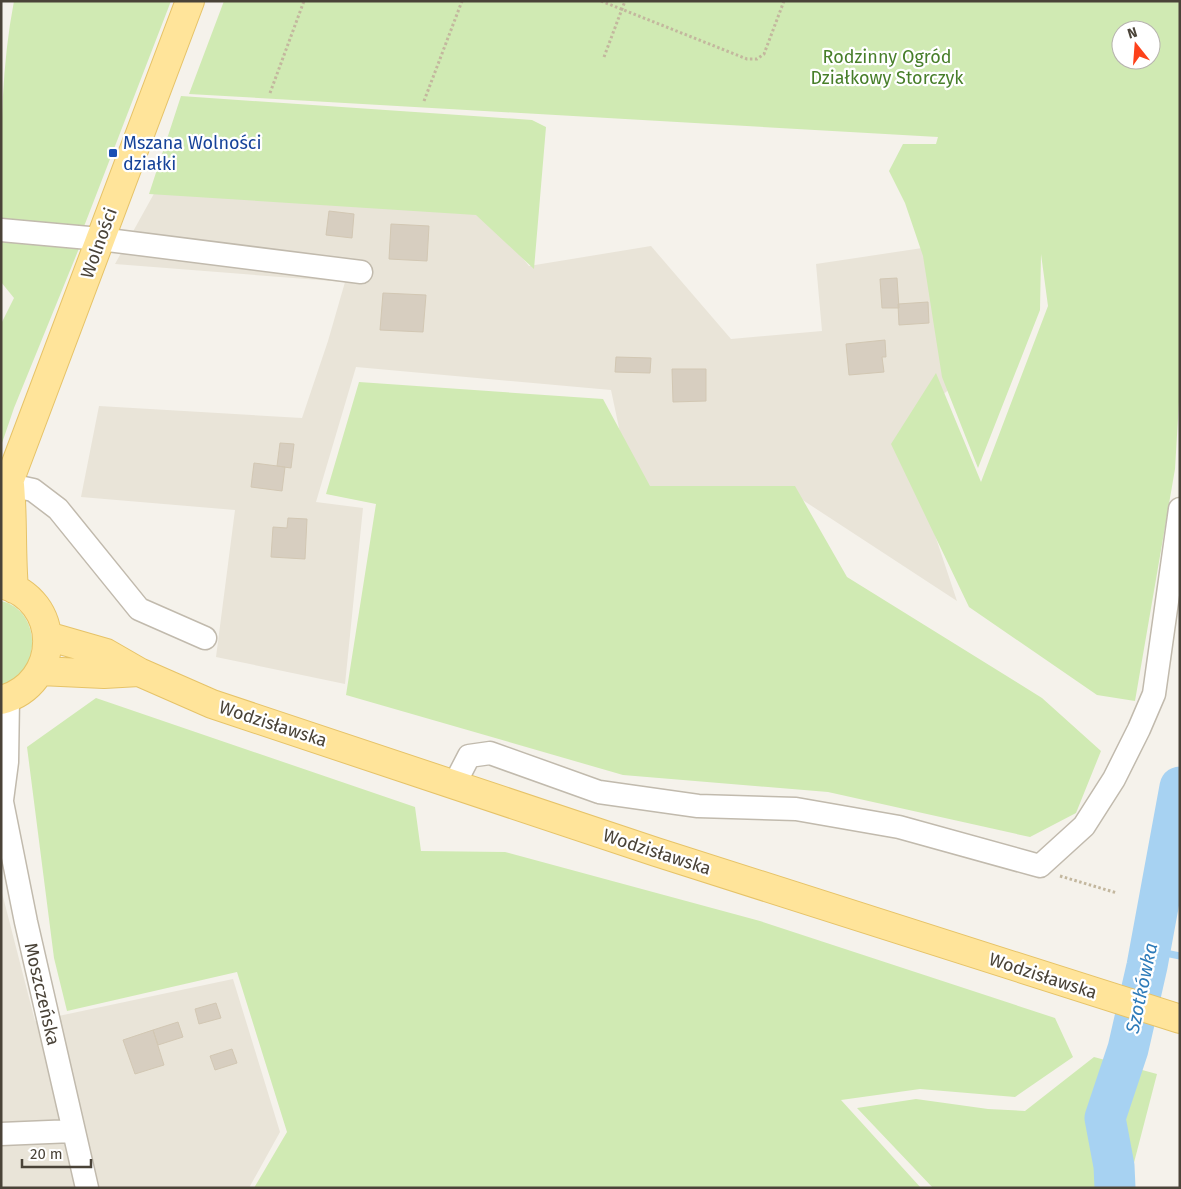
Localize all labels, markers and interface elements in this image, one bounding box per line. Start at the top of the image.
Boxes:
north arrow [1111,20,1161,70]
text: N [1125,24,1139,43]
park label: Rodzinny Ogród Działkowy Storczyk [810,46,964,89]
place label: Mszana Wolności działki [123,132,262,175]
marker: Mszana Wolności działki [107,147,119,159]
street label: Wolności [76,205,122,281]
street label: Wodzisławska [216,696,330,752]
street label: Wodzisławska [600,824,714,880]
street label: Moszczeńska [20,941,64,1047]
water label: Szotkówka [1120,941,1162,1036]
street label: Wodzisławska [986,948,1100,1004]
scale bar [22,1136,91,1168]
text: 20 m [30,1145,63,1163]

